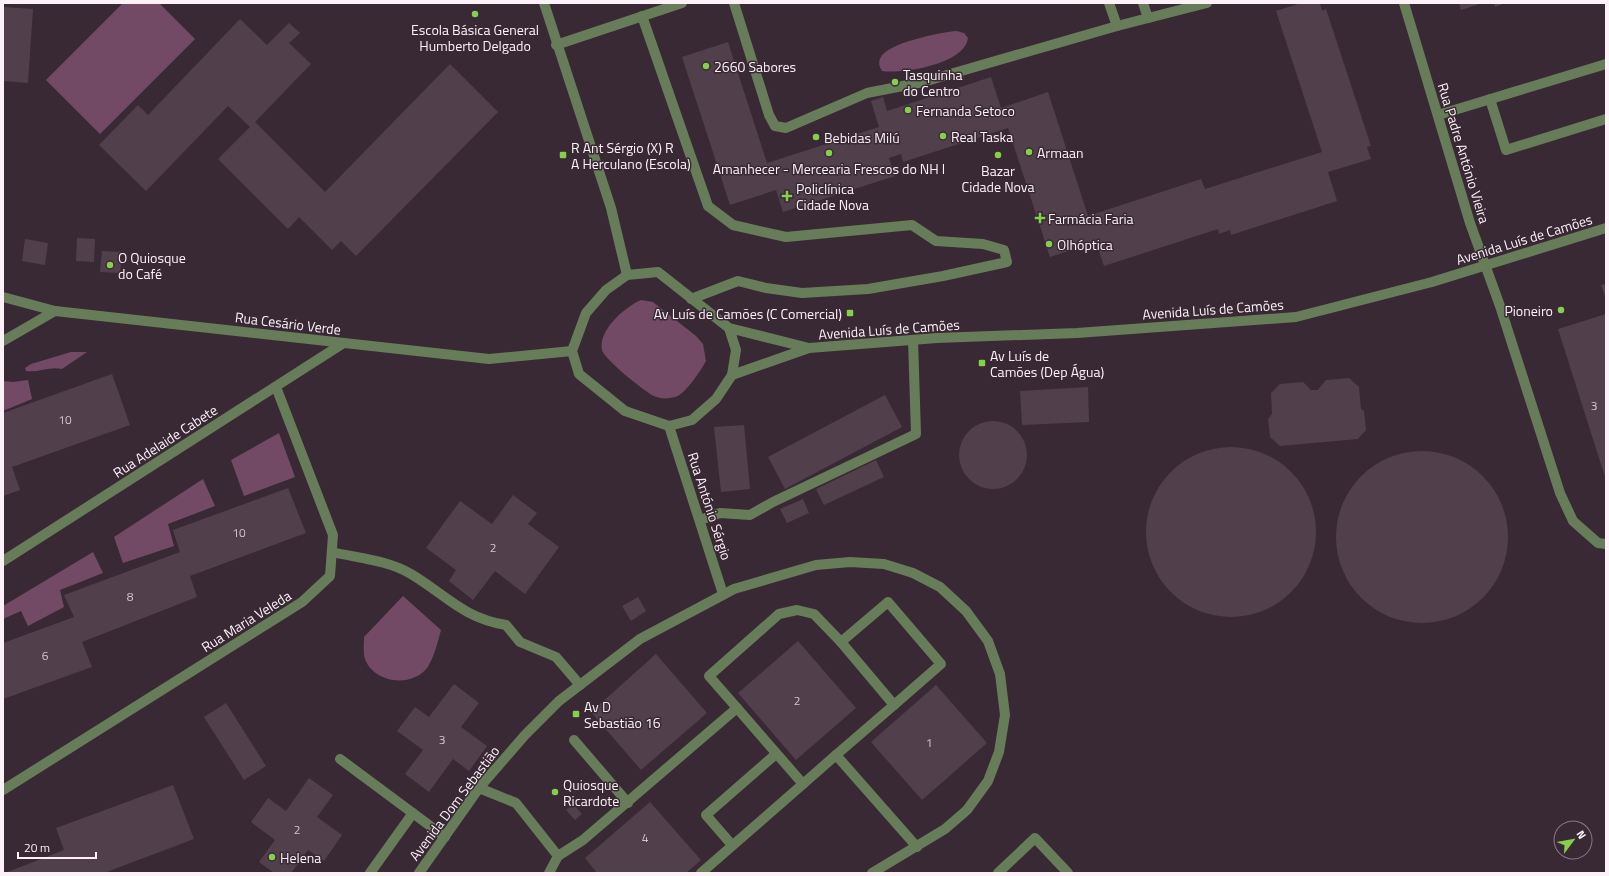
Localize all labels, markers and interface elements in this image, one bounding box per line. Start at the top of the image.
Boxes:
marker: Escola Básica General Humberto Delgado [470,9,480,19]
place label: Escola Básica General Humberto Delgado [411,19,539,56]
place label: 2660 Sabores [714,56,796,77]
marker: 2660 Sabores [701,61,711,71]
place label: Tasquinha do Centro [903,64,963,101]
marker: Tasquinha do Centro [890,77,900,87]
street label: Rua Padre António Vieira [1433,80,1495,226]
place label: Fernanda Setoco [916,100,1015,121]
marker: Fernanda Setoco [903,105,913,115]
place label: Real Taska [951,126,1013,147]
place label: Bebidas Milú [824,127,900,148]
marker: Real Taska [938,131,948,141]
marker: Bebidas Milú [811,132,821,142]
place label: R Ant Sérgio (X) R A Herculano (Escola) [571,137,691,174]
place label: Armaan [1037,142,1083,163]
marker: Armaan [1024,147,1034,157]
marker: Amanhecer - Mercearia Frescos do NH I [824,148,834,158]
marker: R Ant Sérgio (X) R A Herculano (Escola) [558,150,568,160]
marker: Bazar Cidade Nova [993,150,1003,160]
place label: Amanhecer - Mercearia Frescos do NH I [713,158,945,179]
place label: Bazar Cidade Nova [962,160,1034,197]
place label: Policlínica Cidade Nova [796,178,869,215]
marker: Policlínica Cidade Nova [781,190,793,202]
place label: Farmácia Faria [1048,208,1134,229]
street label: Avenida Luís de Camões [1453,208,1595,270]
marker: Farmácia Faria [1035,213,1045,223]
place label: Olhóptica [1057,234,1113,255]
marker: Olhóptica [1044,239,1054,249]
place label: O Quiosque do Café [118,247,186,284]
marker: O Quiosque do Café [105,260,115,270]
street label: Avenida Luís de Camões [1142,294,1284,324]
place label: Pioneiro [1504,300,1553,321]
place label: Av Luís de Camões (C Comercial) [654,303,842,324]
marker: Pioneiro [1556,305,1566,315]
street label: Rua Cesário Verde [234,306,342,340]
marker: Av Luís de Camões (C Comercial) [845,308,855,318]
street label: Avenida Luís de Camões [818,314,960,344]
place label: Av Luís de Camões (Dep Água) [990,345,1104,382]
marker: Av Luís de Camões (Dep Água) [977,358,987,368]
house number: 3 [1591,396,1597,415]
street label: Rua Adelaide Cabete [109,399,221,483]
house number: 10 [58,410,72,429]
street label: Rua António Sérgio [683,449,737,563]
house number: 10 [232,523,246,542]
house number: 2 [490,538,496,557]
street label: Rua Maria Veleda [197,585,295,657]
house number: 8 [127,587,134,606]
house number: 6 [42,646,49,665]
house number: 2 [794,691,800,710]
place label: Av D Sebastião 16 [584,696,661,733]
marker: Av D Sebastião 16 [571,709,581,719]
house number: 3 [439,730,445,749]
house number: 1 [926,733,932,752]
street label: Avenida Dom Sebastião [404,741,504,865]
place label: Quiosque Ricardote [563,774,619,811]
marker: Quiosque Ricardote [550,787,560,797]
house number: 2 [294,820,300,839]
north arrow [1553,820,1593,860]
text: N [1573,827,1590,842]
house number: 4 [642,828,649,847]
scale bar [18,834,96,860]
text: 20 m [24,838,50,857]
place label: Helena [280,847,321,868]
marker: Helena [267,852,277,862]

